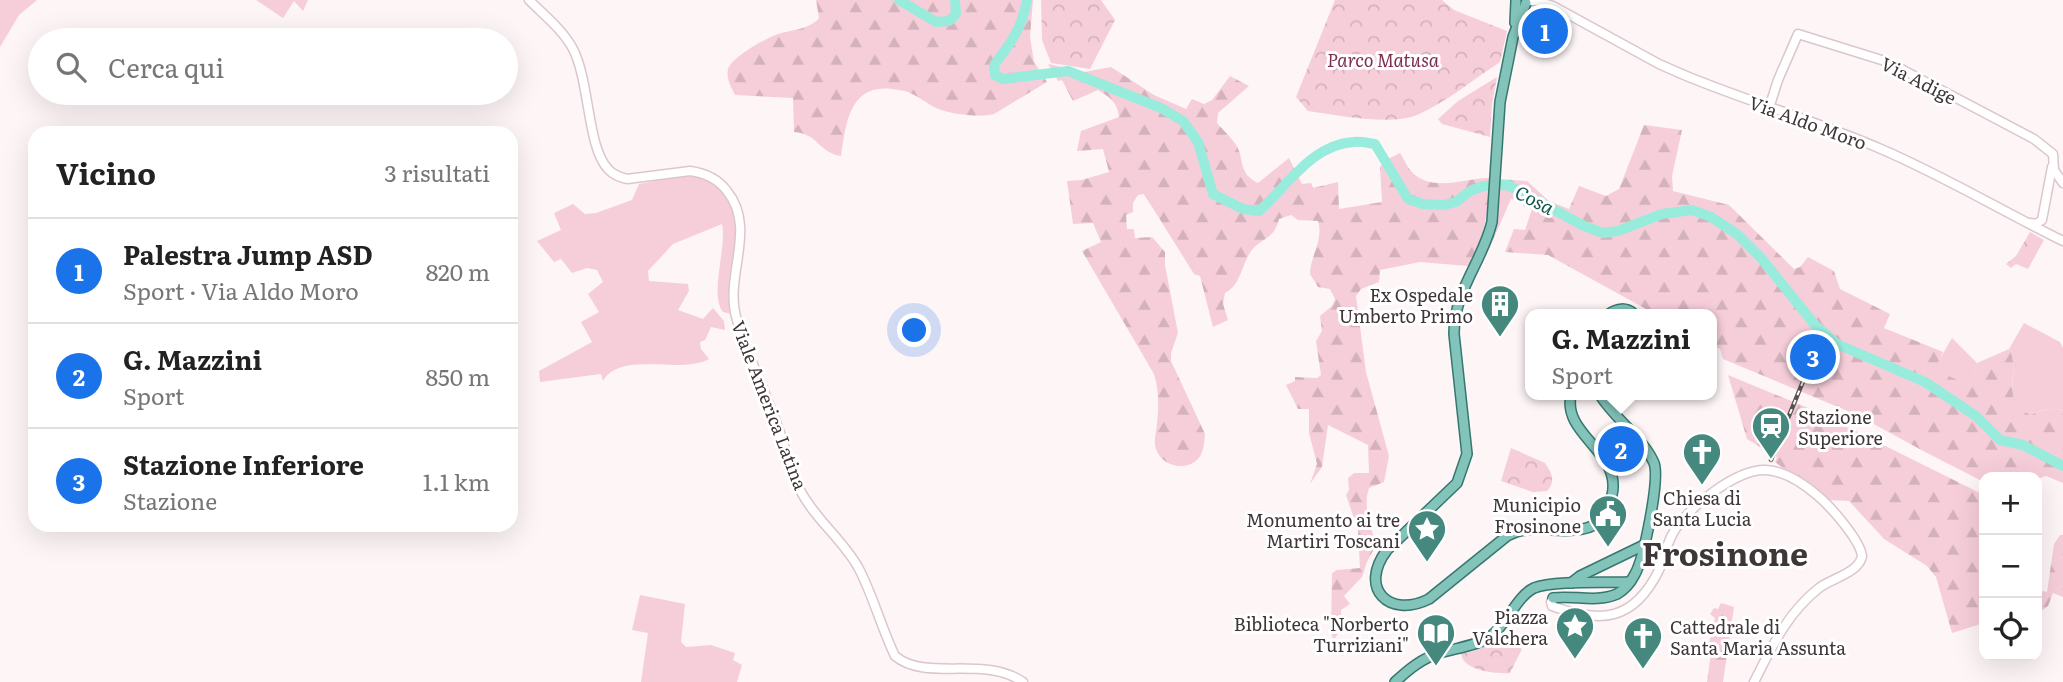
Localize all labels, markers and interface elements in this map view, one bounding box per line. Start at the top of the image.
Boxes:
pin: 1 [1522,5,1568,57]
search box [28,28,518,105]
park label: Parco Matusa [1327,46,1440,73]
text: Cerca qui [108,47,224,86]
icon: search [52,48,90,86]
street label: Via Adige [1877,49,1961,111]
street label: Via Aldo Moro [1745,88,1871,156]
text: Vicino [56,150,156,194]
text: 3 risultati [384,155,490,189]
water label: Cosa [1511,177,1560,221]
text: Palestra Jump ASD [123,234,373,273]
text: 1 [74,254,84,288]
text: 820 m [426,254,490,288]
text: Sport · Via Aldo Moro [123,273,359,307]
place label: Ex Ospedale Umberto Primo [1339,281,1473,329]
building icon: Ex Ospedale Umberto Primo [1479,283,1521,338]
popup [1525,309,1717,400]
your location [897,313,931,347]
street label: Viale America Latina [725,317,815,494]
text: G. Mazzini [1552,318,1690,357]
pin: 3 [1790,331,1836,383]
text: G. Mazzini [123,339,262,378]
text: Sport [1552,357,1613,391]
text: 2 [73,359,85,393]
text: 850 m [425,359,490,393]
text: Sport [123,378,184,412]
place label: Stazione Superiore [1798,403,1883,451]
station icon: Stazione Superiore [1750,405,1792,460]
pin: 2 [1598,423,1644,475]
church icon: Chiesa di Santa Lucia [1681,431,1723,486]
text: Stazione Inferiore [123,444,364,483]
text: 3 [73,464,85,498]
text: 1.1 km [423,464,490,498]
map controls [1979,472,2042,661]
button: + [1979,472,2042,535]
text: Stazione [123,483,217,517]
place label: Chiesa di Santa Lucia [1652,484,1752,532]
place label: Municipio Frosinone [1492,491,1581,539]
public building icon: Municipio Frosinone [1587,493,1629,548]
place label: Monumento ai tre Martiri Toscani [1246,506,1400,554]
place icon: Monumento ai tre Martiri Toscani [1406,508,1448,563]
district label: Frosinone [1642,528,1808,576]
button: − [1979,535,2042,598]
button: locate [1979,598,2042,661]
place label: Piazza Valchera [1472,603,1548,651]
place icon: Piazza Valchera [1554,605,1596,660]
place label: Biblioteca "Norberto Turriziani" [1234,610,1409,658]
library icon: Biblioteca "Norberto Turriziani" [1415,612,1457,667]
place label: Cattedrale di Santa Maria Assunta [1670,613,1846,661]
church icon: Cattedrale di Santa Maria Assunta [1622,615,1664,670]

